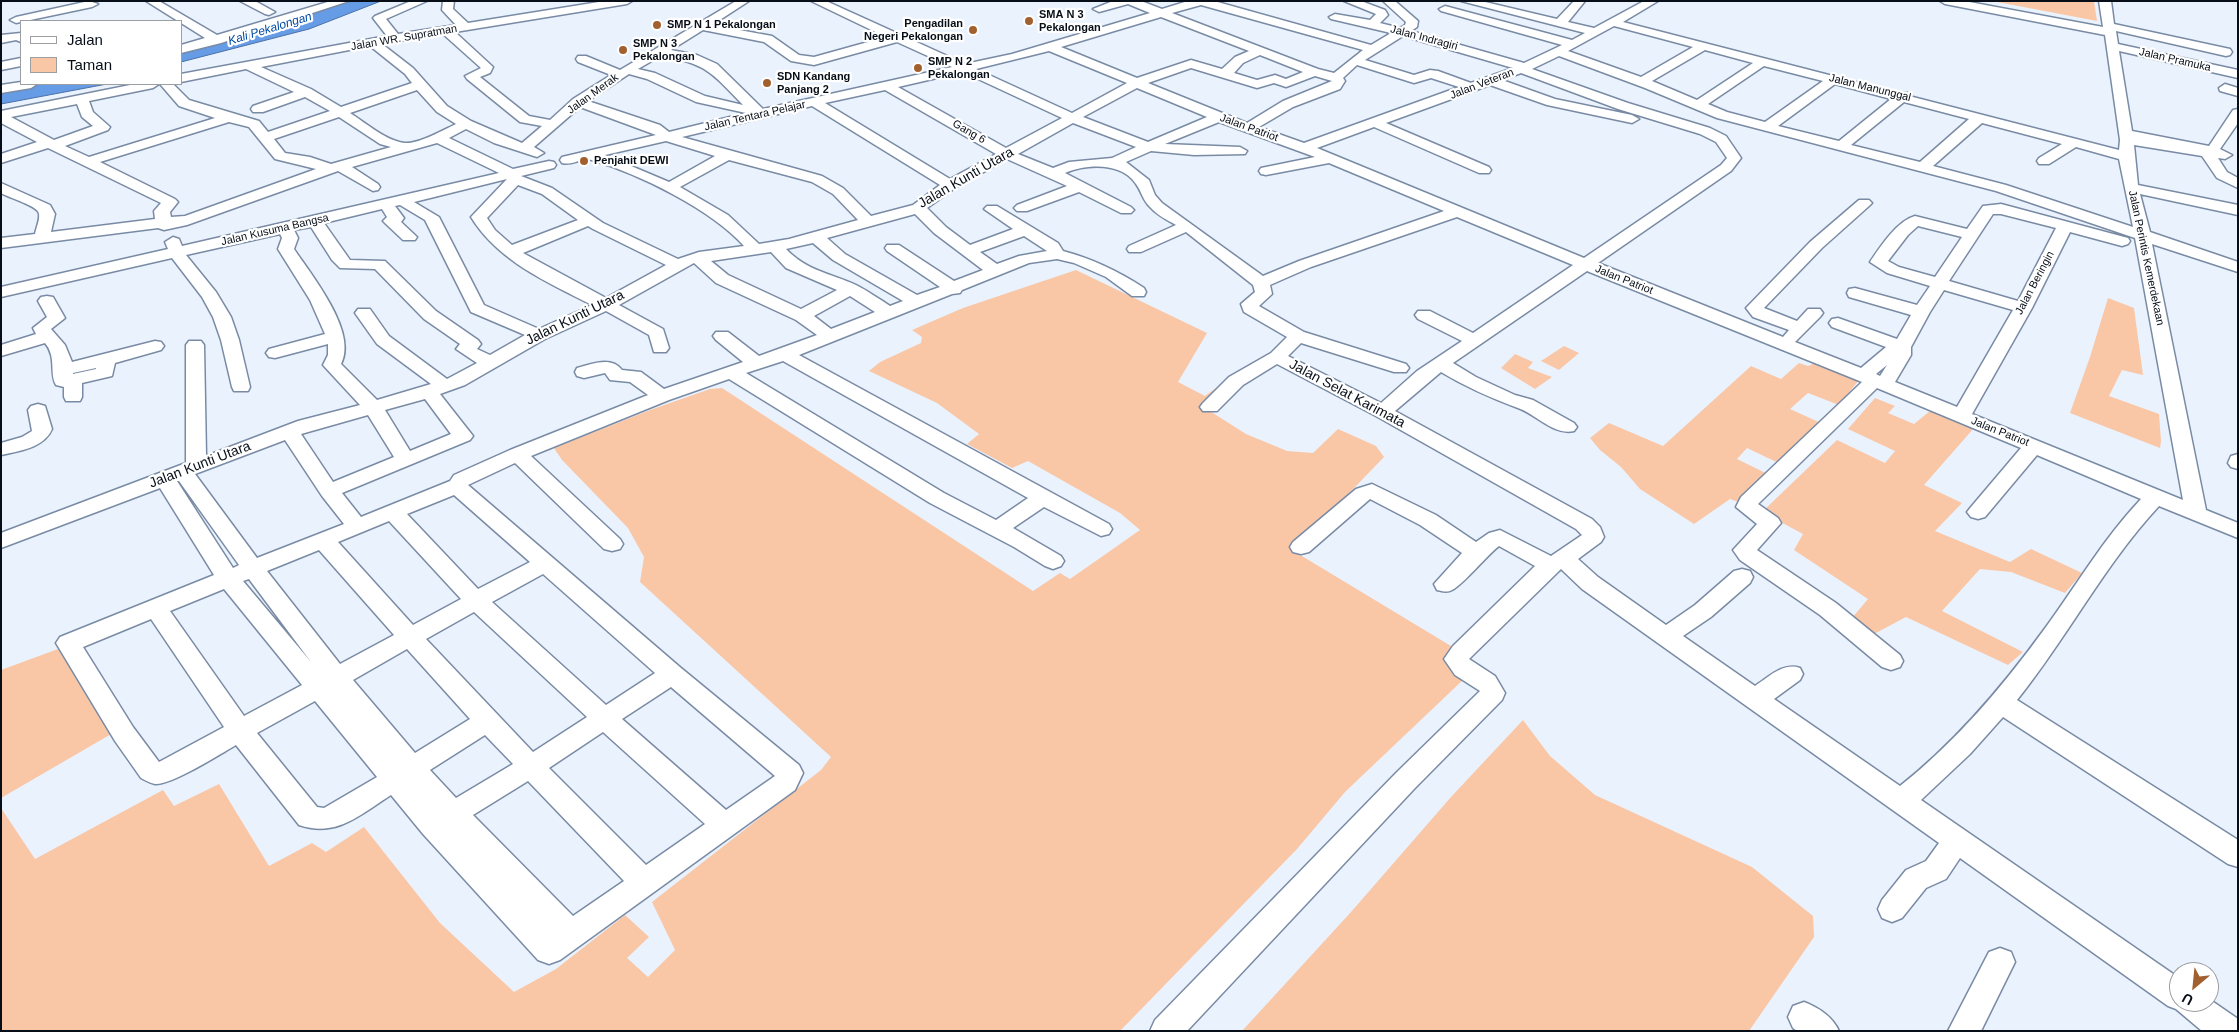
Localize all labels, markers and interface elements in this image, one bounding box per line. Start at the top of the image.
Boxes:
place label: SMA N 3 Pekalongan [1039,8,1101,34]
water label: Kali Pekalongan [226,9,314,49]
marker: SMA N 3 Pekalongan [1023,15,1035,27]
place label: Pengadilan Negeri Pekalongan [864,17,963,43]
place label: SMP N 1 Pekalongan [667,18,776,32]
marker: SMP N 1 Pekalongan [651,19,663,31]
legend [20,20,182,85]
street label: Jalan WR. Supratman [350,22,458,54]
street label: Jalan Indragiri [1389,23,1459,53]
marker: Pengadilan Negeri Pekalongan [967,24,979,36]
text: Jalan [67,31,103,48]
place label: SMP N 3 Pekalongan [633,37,695,63]
marker: SMP N 3 Pekalongan [617,44,629,56]
street label: Jalan Pramuka [2138,45,2212,75]
place label: SMP N 2 Pekalongan [928,55,990,81]
text: Taman [67,56,112,73]
marker: SMP N 2 Pekalongan [912,62,924,74]
street label: Jalan Veteran [1448,66,1516,102]
place label: SDN Kandang Panjang 2 [777,70,850,96]
street label: Jalan Merak [565,71,621,117]
street label: Jalan Manunggal [1828,71,1912,105]
marker: SDN Kandang Panjang 2 [761,77,773,89]
street label: Jalan Tentara Pelajar [703,98,807,134]
street label: Jalan Patriot [1218,111,1280,145]
street label: Gang 6 [950,117,988,147]
street label: Jalan Kunti Utara [915,144,1017,212]
place label: Penjahit DEWI [594,154,669,168]
marker: Penjahit DEWI [578,155,590,167]
street label: Jalan Perintis Kemerdekaan [2125,189,2167,327]
street label: Jalan Kusuma Bangsa [220,211,330,249]
street label: Jalan Beringin [2013,249,2057,317]
street label: Jalan Patriot [1593,262,1655,298]
street label: Jalan Kunti Utara [523,287,627,349]
street label: Jalan Selat Karimata [1286,356,1408,432]
street label: Jalan Patriot [1969,414,2031,450]
street label: Jalan Kunti Utara [147,438,253,492]
north arrow [2169,962,2219,1012]
text: U [2179,990,2196,1009]

